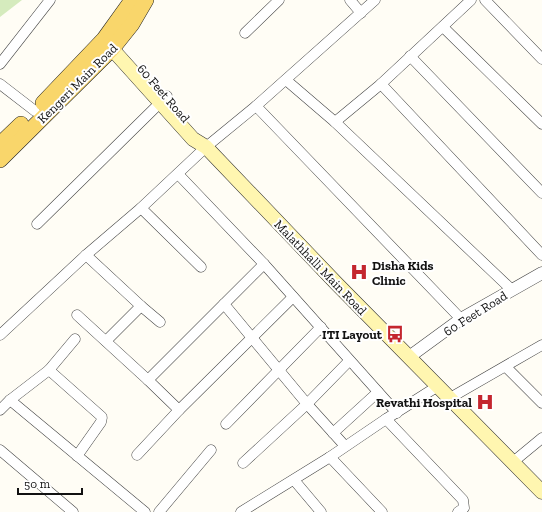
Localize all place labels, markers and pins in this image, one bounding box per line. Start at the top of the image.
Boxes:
place label: Disha Kids Clinic [372,258,434,288]
hospital icon: Disha Kids Clinic [349,262,369,282]
bus stop icon: ITI Layout [385,324,405,344]
place label: ITI Layout [322,327,383,342]
hospital icon: Revathi Hospital [475,392,495,412]
place label: Revathi Hospital [376,395,472,410]

